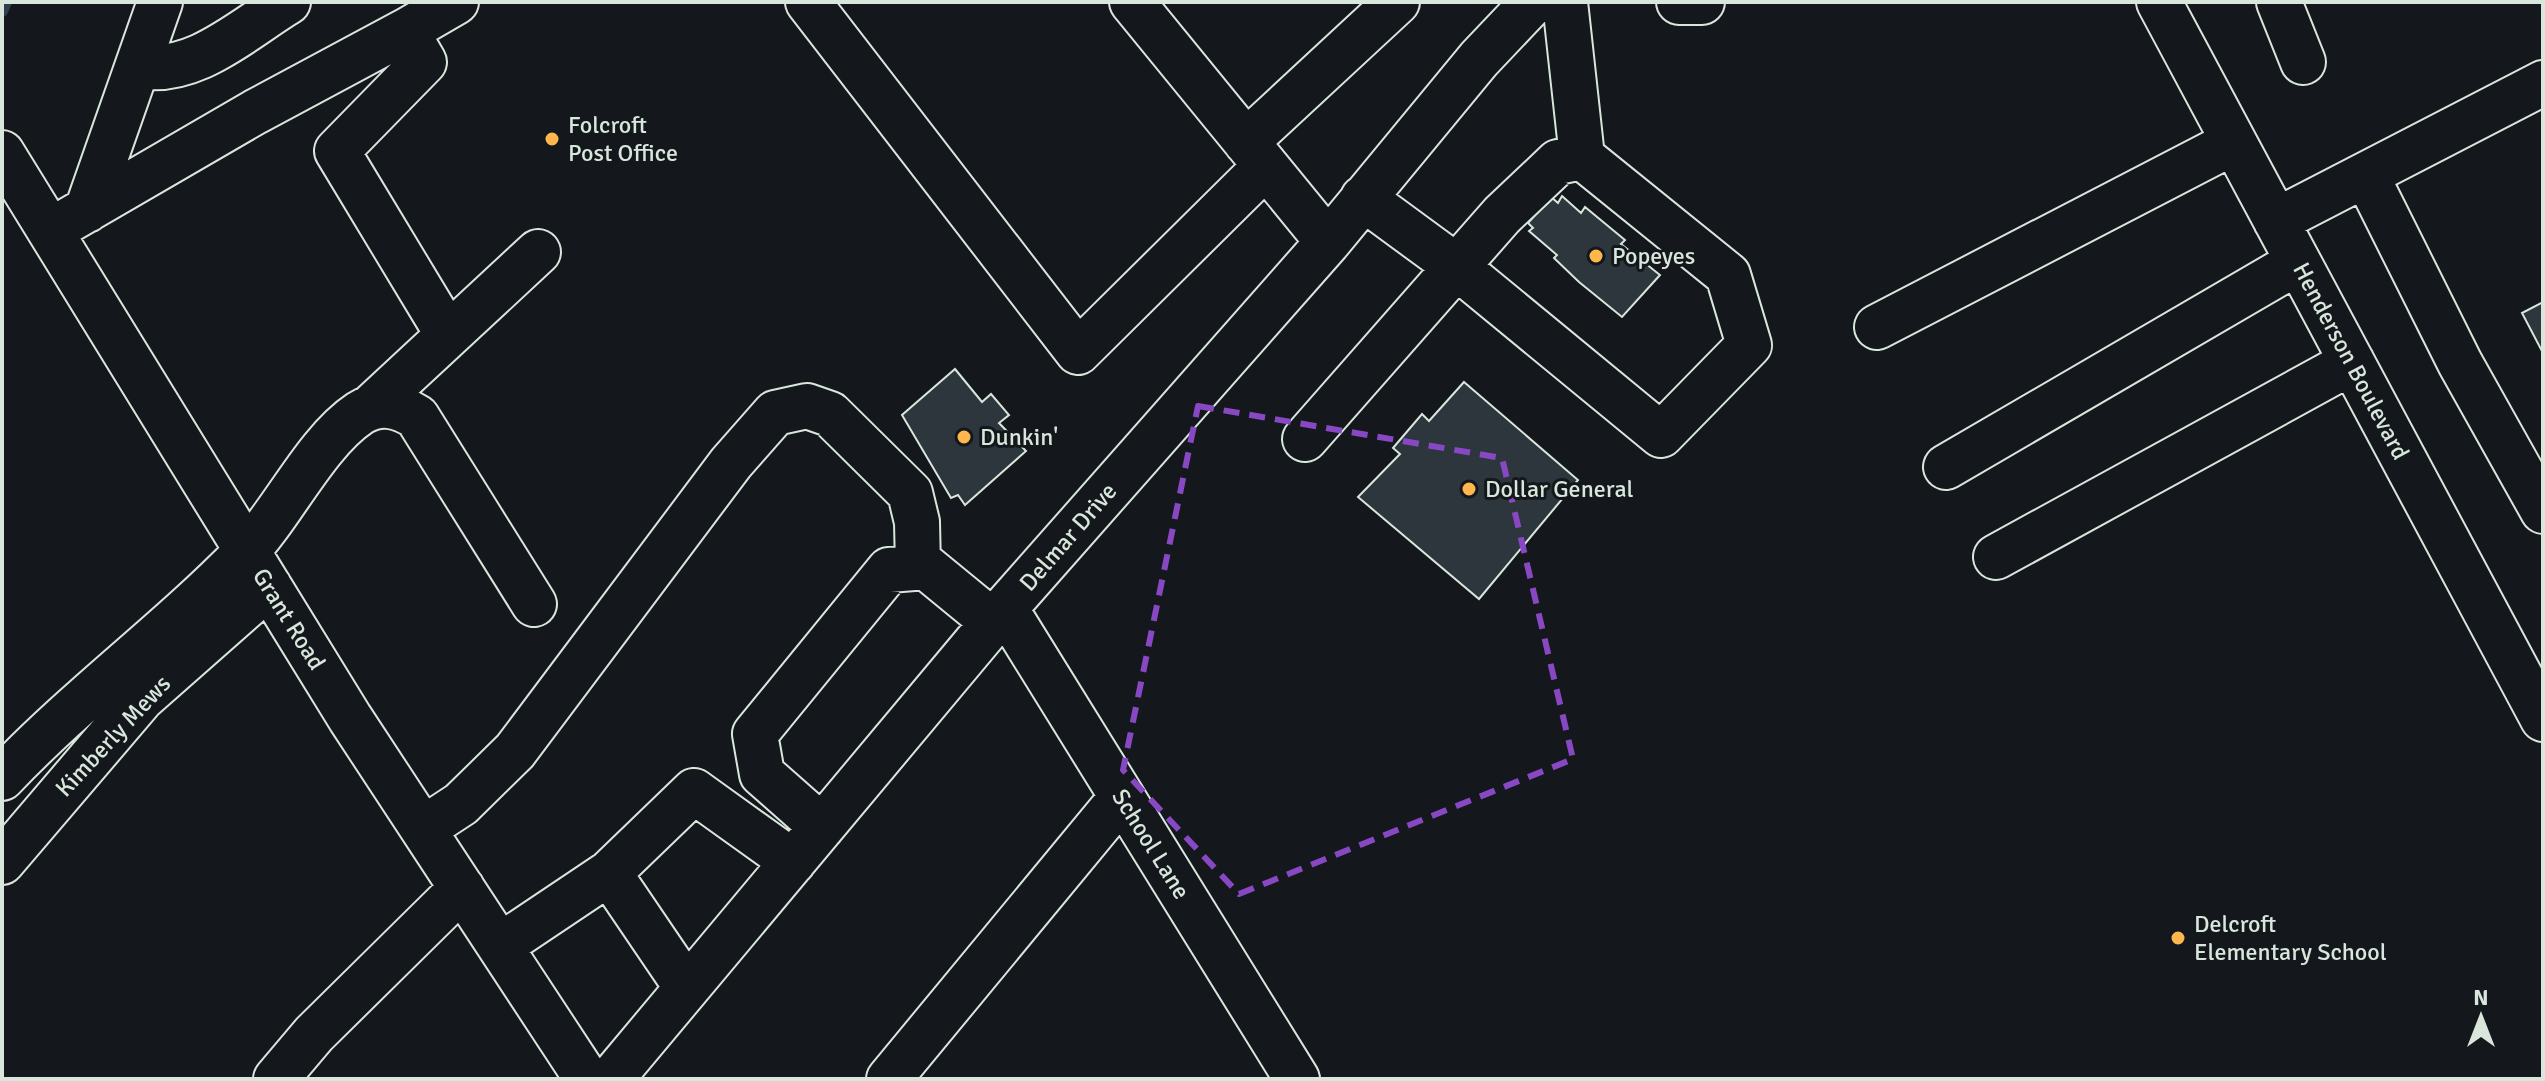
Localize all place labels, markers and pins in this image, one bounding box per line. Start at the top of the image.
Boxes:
place label: Folcroft Post Office [568,110,678,168]
marker: Folcroft Post Office [543,130,561,148]
place label: Popeyes [1612,241,1695,271]
marker: Popeyes [1587,247,1605,265]
place label: Dunkin' [980,422,1058,452]
marker: Dunkin' [955,428,973,446]
place label: Dollar General [1485,474,1634,504]
marker: Dollar General [1460,480,1478,498]
place label: Delcroft Elementary School [2194,909,2387,967]
marker: Delcroft Elementary School [2169,929,2187,947]

